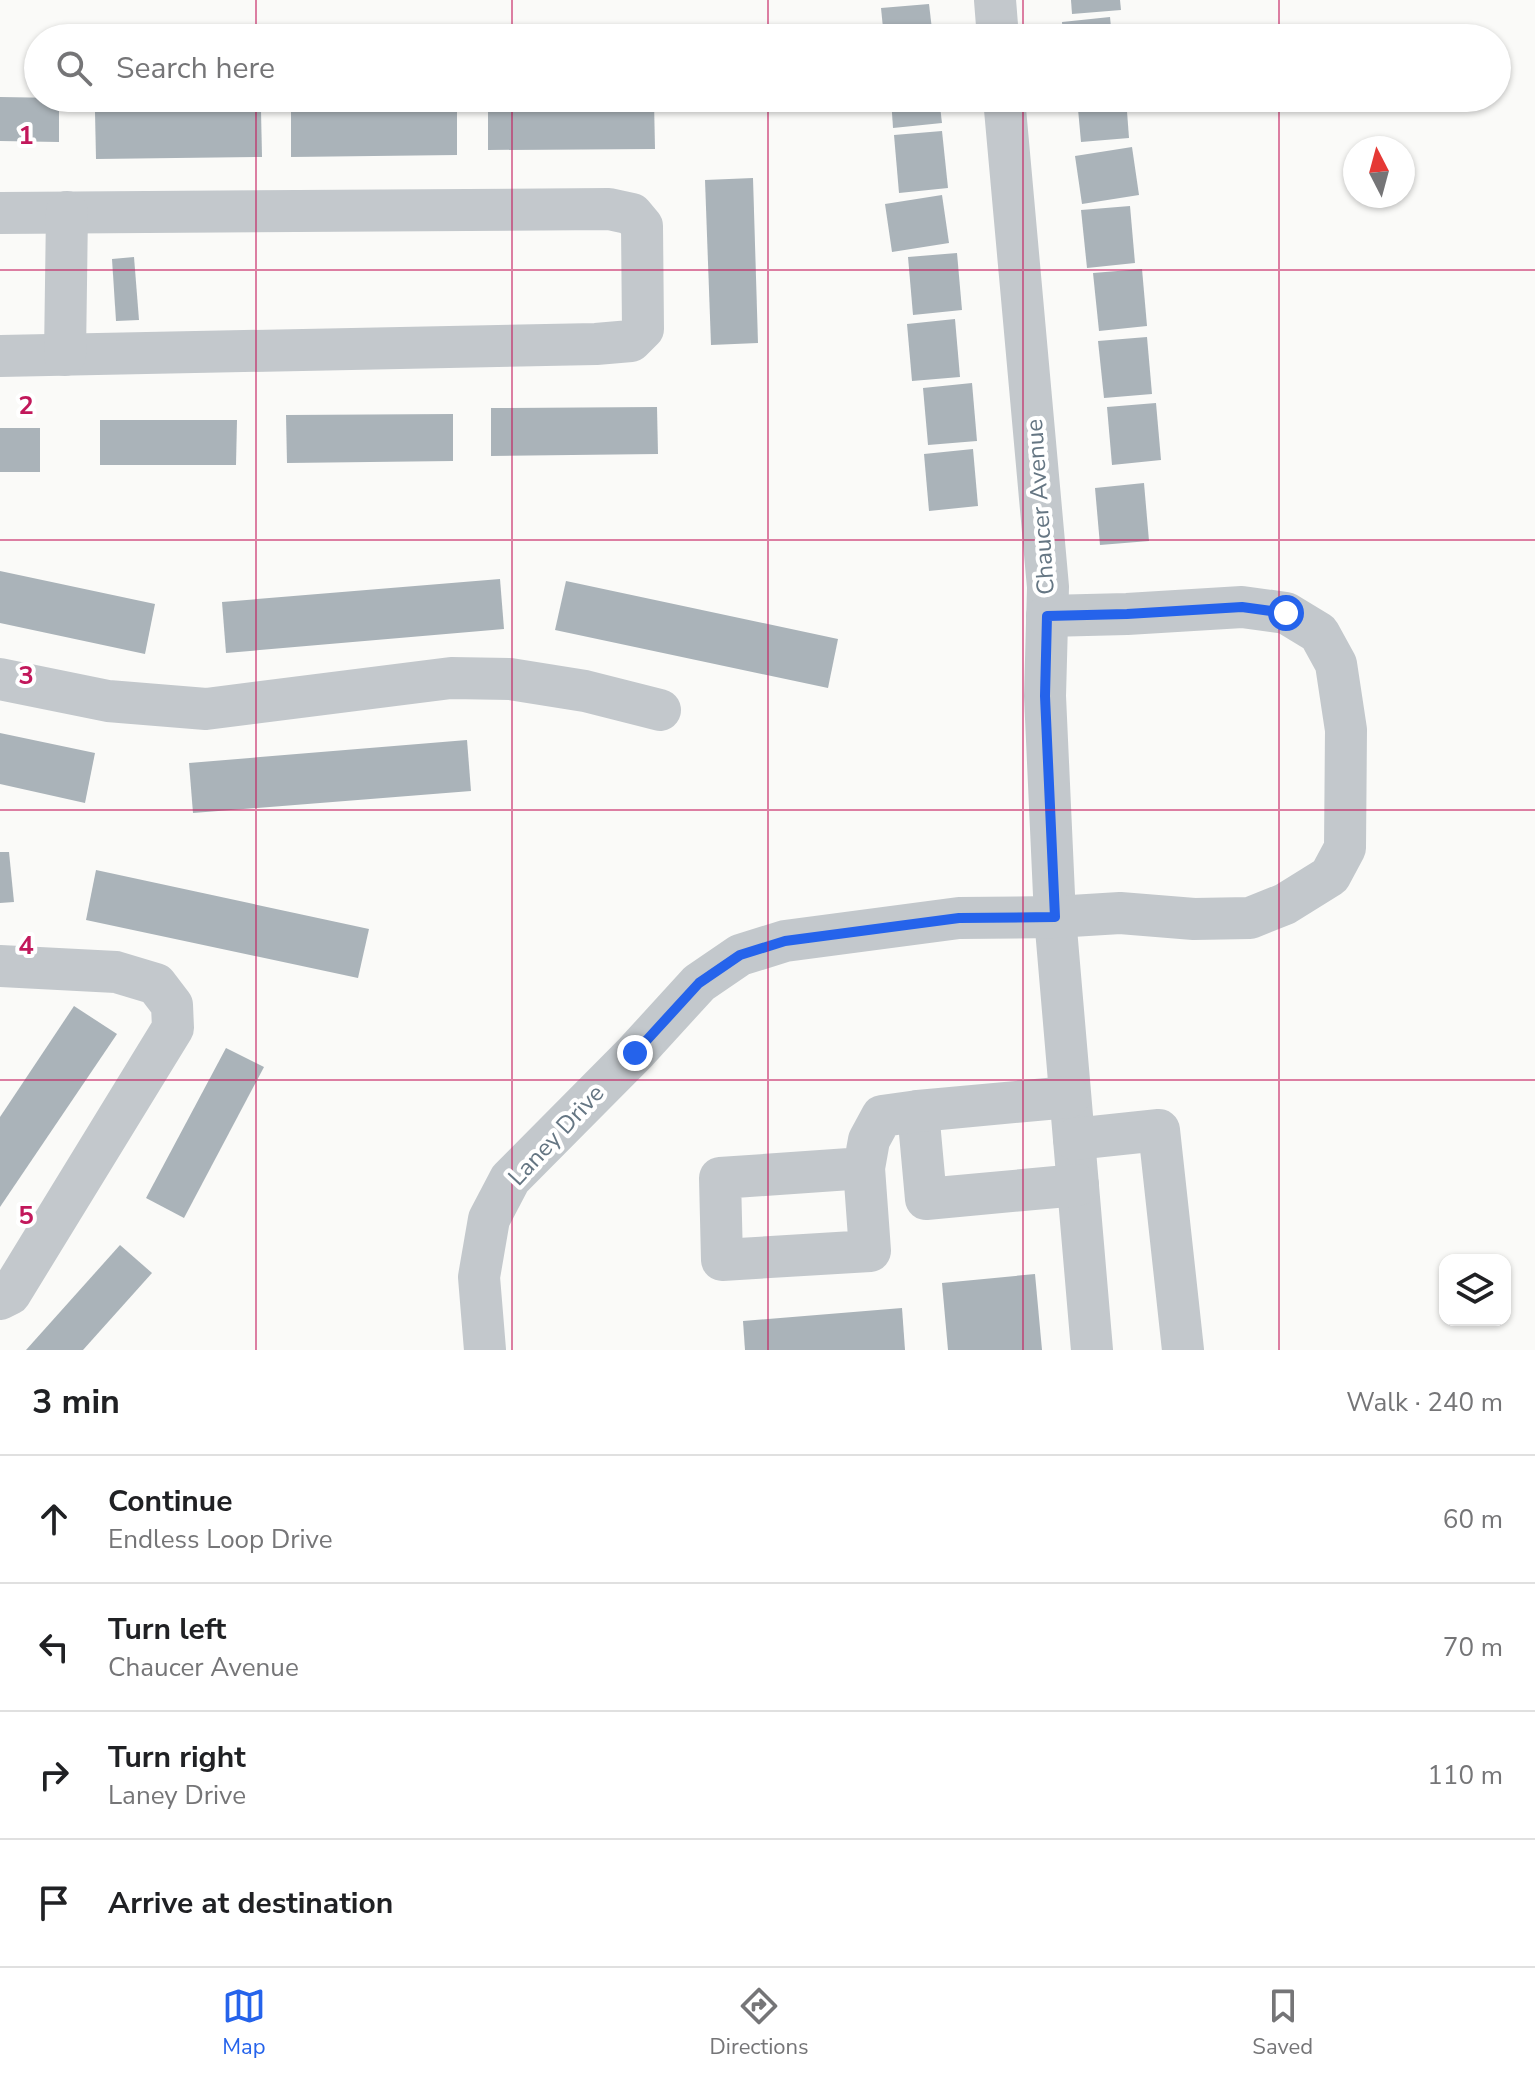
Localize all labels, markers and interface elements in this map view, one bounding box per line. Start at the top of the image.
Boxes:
search box [24,24,1511,112]
icon: search [52,46,96,90]
text: Search here [116,48,275,89]
text: 1 [18,118,34,153]
north arrow [1343,136,1415,208]
text: 2 [18,388,34,423]
street label: Chaucer Avenue [1018,418,1062,596]
route start [1268,595,1304,631]
text: 3 [18,658,34,693]
text: 4 [18,928,34,963]
route end [617,1035,653,1071]
street label: Laney Drive [501,1077,611,1193]
text: 5 [18,1198,34,1233]
map controls [1439,1254,1511,1326]
button: layers [1439,1254,1511,1326]
text: 3 min [32,1379,120,1425]
text: Walk · 240 m [1346,1385,1503,1420]
text: Continue [108,1481,233,1522]
icon: ahead [32,1497,76,1541]
text: 60 m [1443,1502,1503,1537]
text: Endless Loop Drive [108,1522,333,1557]
text: Turn left [108,1609,226,1650]
icon: left [32,1625,76,1669]
text: 70 m [1443,1630,1503,1665]
text: Chaucer Avenue [108,1650,299,1685]
text: Turn right [108,1737,246,1778]
icon: right [32,1753,76,1797]
text: 110 m [1427,1758,1503,1793]
text: Laney Drive [108,1778,246,1813]
icon: arrive [32,1881,76,1925]
text: Arrive at destination [108,1883,393,1924]
tab: Map [222,1984,266,2062]
tab: Directions [710,1984,809,2062]
tab: Saved [1252,1984,1313,2062]

